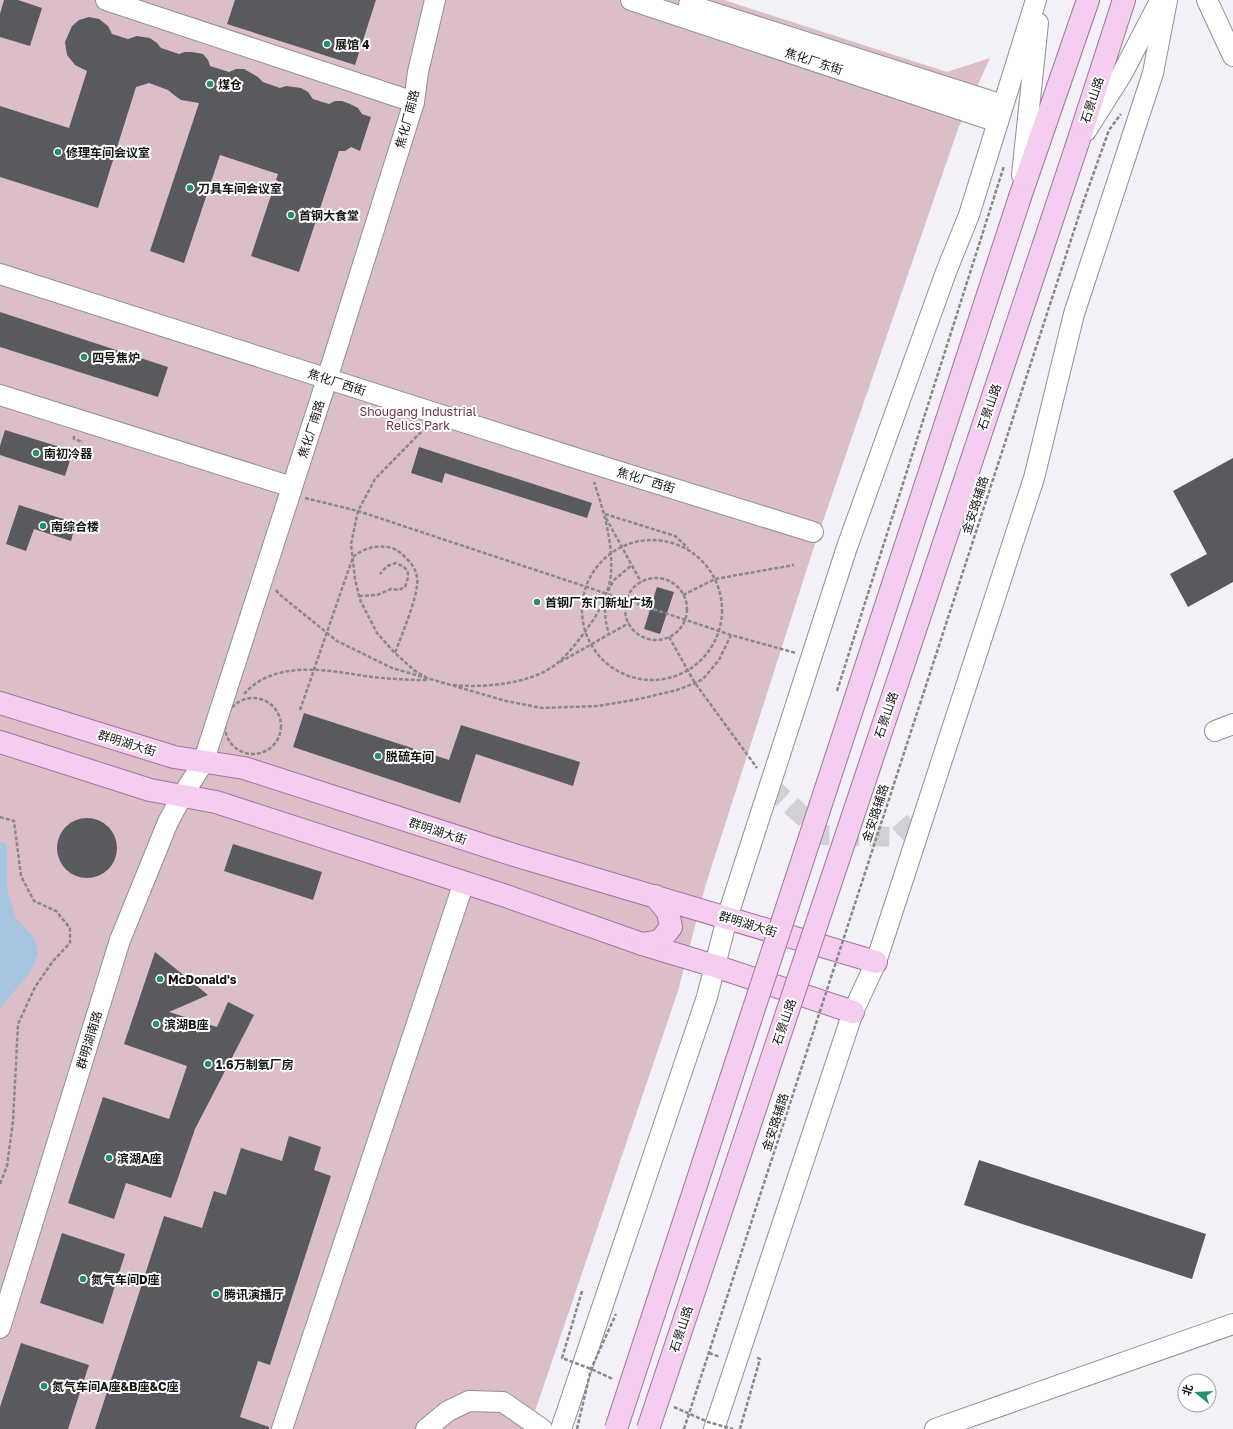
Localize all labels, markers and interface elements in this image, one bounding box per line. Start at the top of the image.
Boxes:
place label: 展馆 4 [335,37,370,52]
marker: 展馆 4 [322,39,332,49]
street label: 焦化厂东街 [783,45,845,77]
street label: 石景山路 [1077,75,1107,125]
place label: 煤仓 [218,77,242,92]
marker: 煤仓 [205,79,215,89]
street label: 焦化厂南路 [392,88,422,150]
place label: 修理车间会议室 [66,145,150,160]
marker: 修理车间会议室 [53,147,63,157]
place label: 刀具车间会议室 [198,181,282,196]
marker: 刀具车间会议室 [185,183,195,193]
place label: 首钢大食堂 [299,208,359,223]
marker: 首钢大食堂 [286,210,296,220]
place label: 四号焦炉 [92,350,140,365]
marker: 四号焦炉 [79,352,89,362]
street label: 焦化厂西街 [306,366,368,398]
street label: 石景山路 [974,382,1004,432]
street label: 焦化厂南路 [295,398,327,460]
park label: Shougang Industrial Relics Park [360,404,477,433]
place label: 南初冷器 [44,446,93,461]
marker: 南初冷器 [31,448,41,458]
street label: 焦化厂西街 [615,464,677,496]
street label: 金安路辅路 [959,474,991,536]
place label: 南综合楼 [51,519,99,534]
marker: 南综合楼 [38,521,48,531]
place label: 首钢厂东门新址广场 [545,595,653,610]
marker: 首钢厂东门新址广场 [532,597,542,607]
street label: 石景山路 [871,690,901,740]
street label: 群明湖大街 [96,727,158,759]
place label: 脱硫车间 [386,749,434,764]
marker: 脱硫车间 [373,751,383,761]
street label: 金安路辅路 [859,782,891,844]
street label: 群明湖大街 [407,815,469,847]
street label: 群明湖大街 [717,908,779,940]
place label: McDonald's [168,972,237,987]
marker: McDonald's [155,974,165,984]
street label: 石景山路 [769,997,799,1047]
street label: 群明湖南路 [73,1009,105,1071]
place label: 滨湖B座 [164,1017,208,1032]
marker: 滨湖B座 [151,1019,161,1029]
place label: 1.6万制氧厂房 [216,1057,294,1072]
marker: 1.6万制氧厂房 [203,1059,213,1069]
street label: 金安路辅路 [759,1091,791,1153]
place label: 滨湖A座 [117,1151,162,1166]
marker: 滨湖A座 [104,1153,114,1163]
place label: 氮气车间D座 [91,1272,160,1287]
marker: 氮气车间D座 [78,1274,88,1284]
place label: 腾讯演播厅 [224,1287,284,1302]
marker: 腾讯演播厅 [211,1289,221,1299]
street label: 石景山路 [666,1304,696,1354]
north arrow [1177,1373,1217,1413]
place label: 氮气车间A座&B座&C座 [52,1379,179,1394]
marker: 氮气车间A座&B座&C座 [39,1381,49,1391]
text: 北 [1179,1383,1195,1397]

